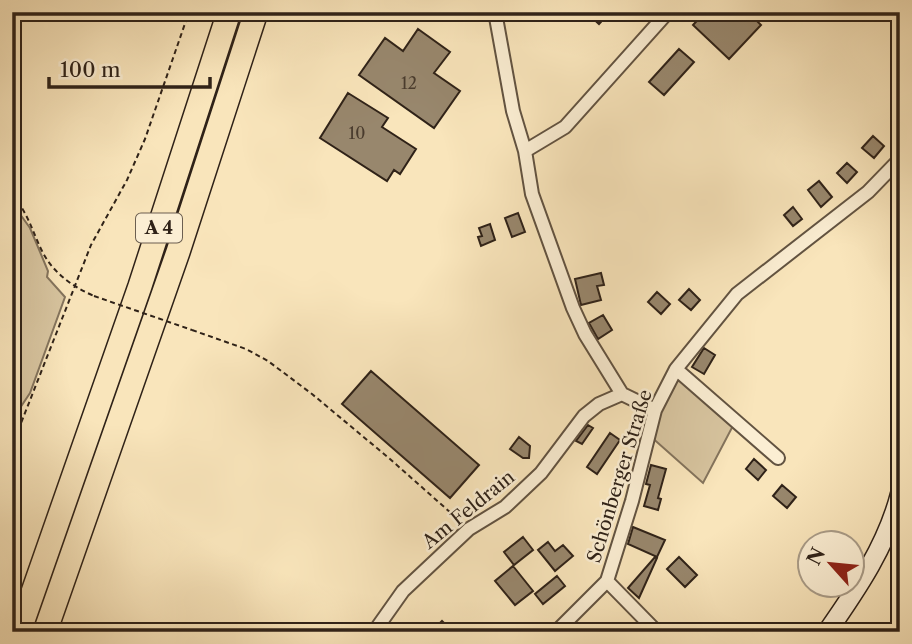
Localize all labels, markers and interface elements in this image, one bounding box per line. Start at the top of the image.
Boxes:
scale bar [49,46,210,90]
text: 100 m [60,57,121,82]
house number: 12 [401,73,417,93]
house number: 10 [349,123,365,143]
road number: A 4 [136,213,182,242]
street label: Schönberger Straße [582,387,657,566]
street label: Am Feldrain [417,465,519,554]
north arrow [796,528,866,598]
text: N [802,544,830,569]

